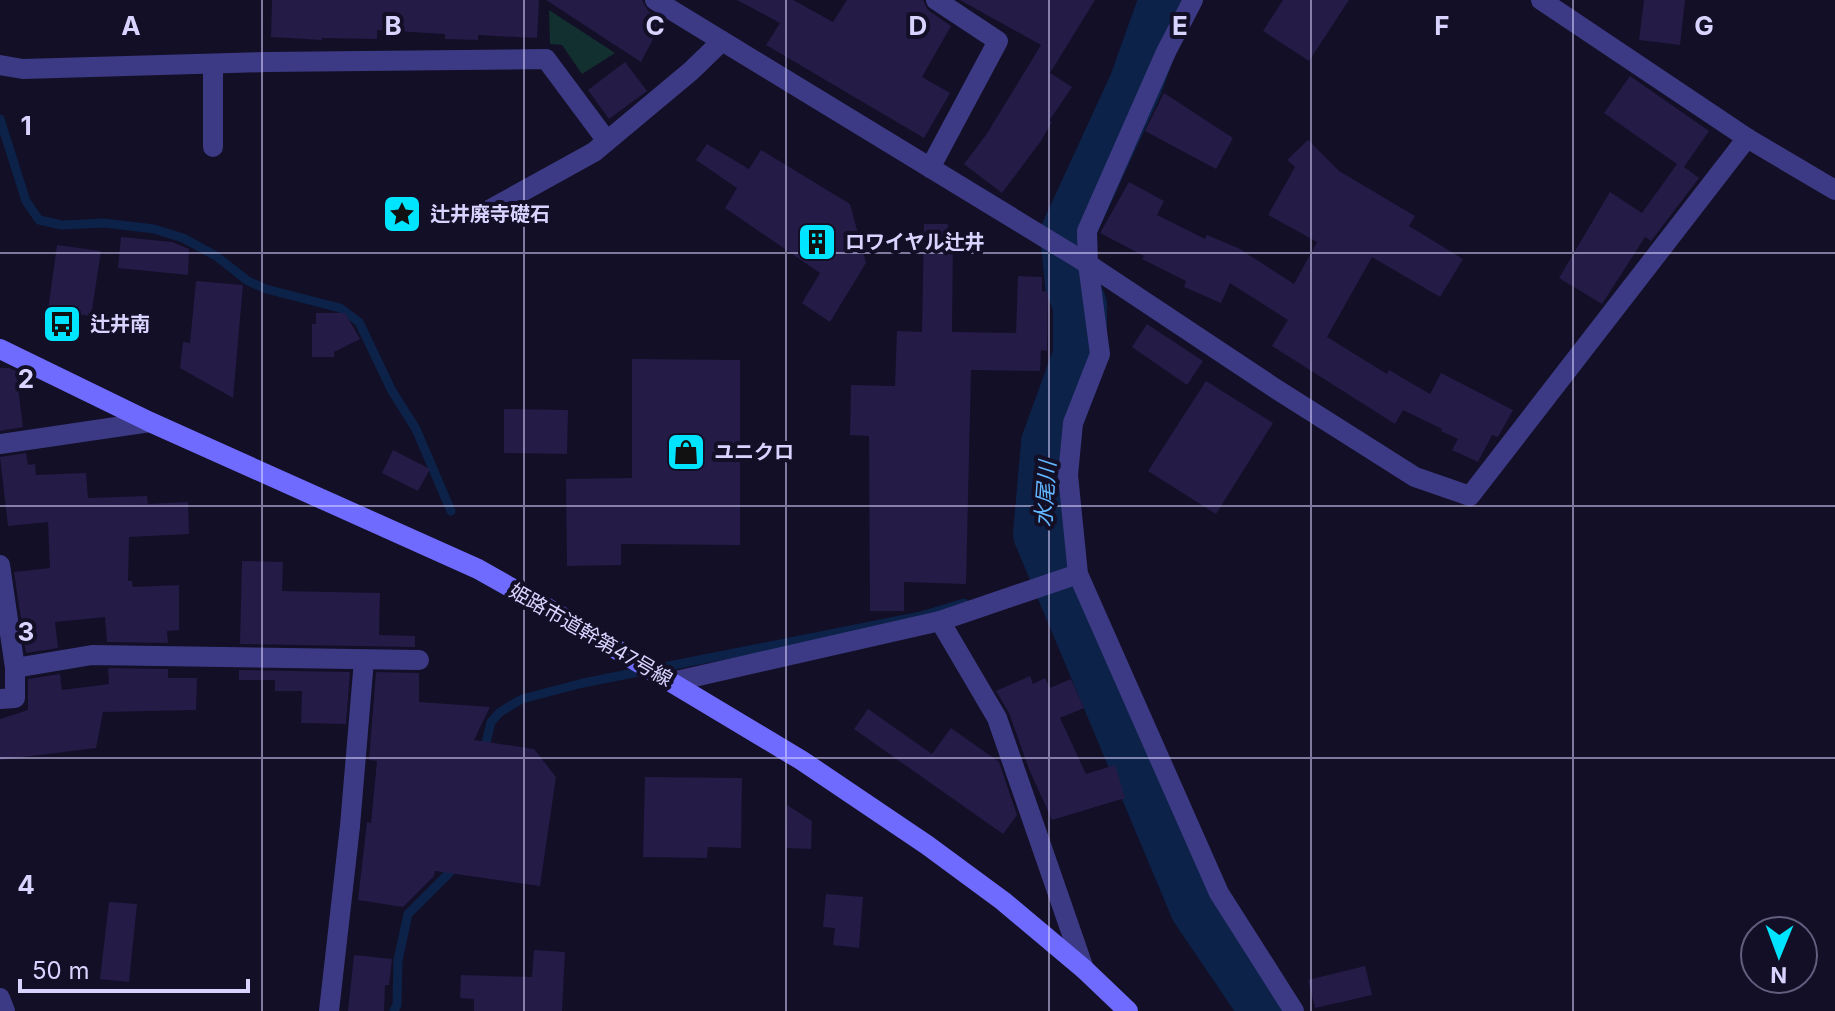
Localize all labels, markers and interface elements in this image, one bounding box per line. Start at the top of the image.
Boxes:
text: A [121,10,141,41]
text: B [384,10,402,41]
text: C [645,10,665,41]
text: D [909,10,927,41]
text: E [1172,10,1188,41]
text: F [1434,10,1450,41]
text: G [1694,10,1714,41]
text: 1 [20,110,32,141]
place icon: 辻井廃寺礎石 [381,193,423,235]
place label: 辻井廃寺礎石 [430,202,550,226]
building icon: ロワイヤル辻井 [796,221,838,263]
place label: ロワイヤル辻井 [845,230,984,254]
bus stop icon: 辻井南 [41,303,83,345]
place label: 辻井南 [90,312,150,336]
text: 2 [18,363,34,394]
shop icon: ユニクロ [665,431,707,473]
place label: ユニクロ [714,440,794,464]
water label: 水尾川 [1030,458,1060,528]
street label: 姫路市道幹第47号線 [505,579,677,691]
text: 3 [18,616,34,647]
text: 4 [17,869,35,900]
north arrow [1739,915,1819,995]
scale bar [20,943,248,993]
text: 50 m [32,956,90,985]
text: N [1770,962,1787,988]

